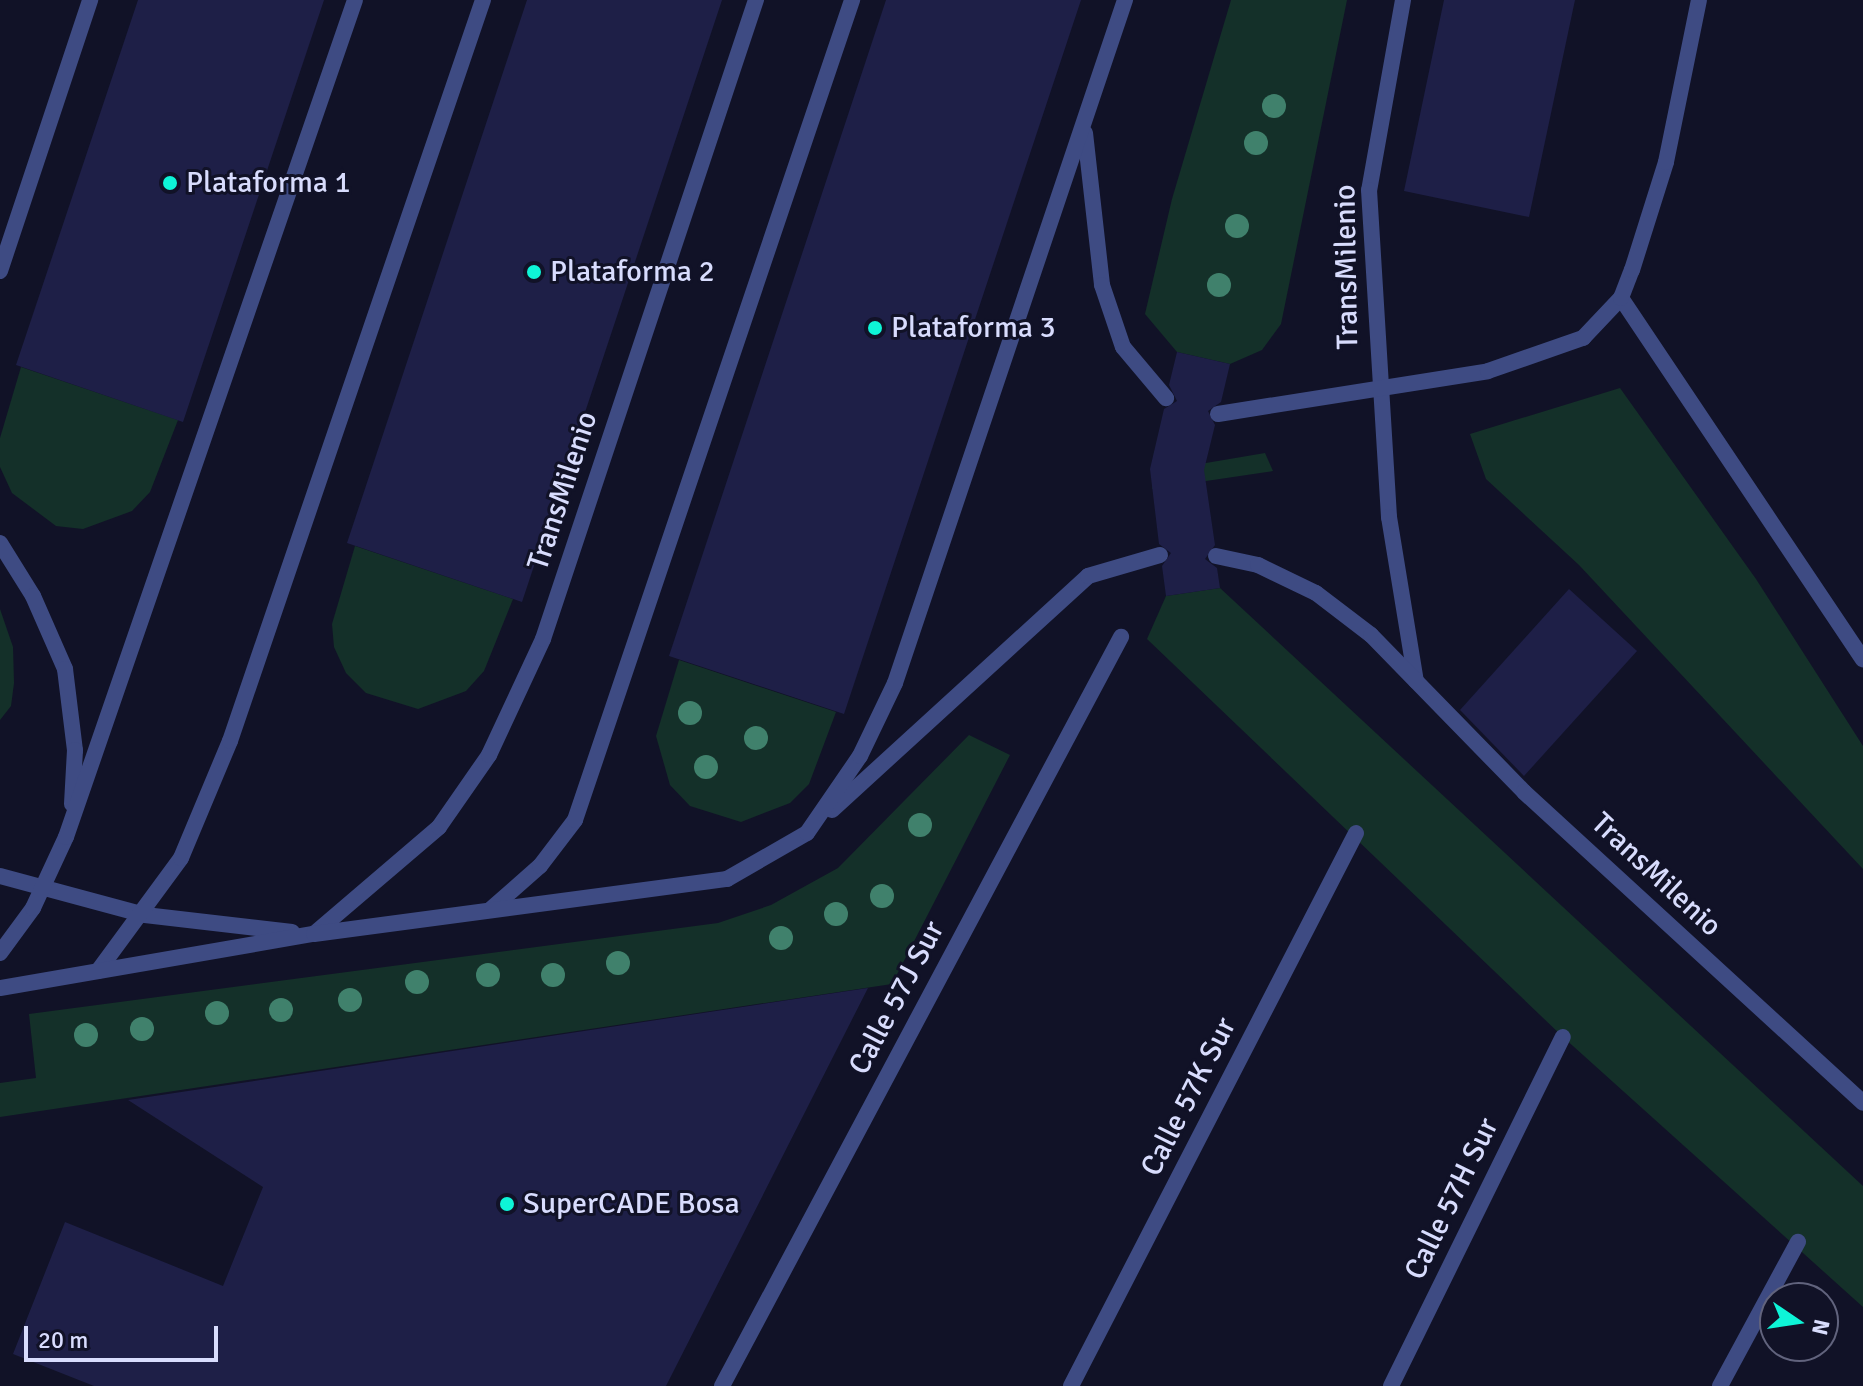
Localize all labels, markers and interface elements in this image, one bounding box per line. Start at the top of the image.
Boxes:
place label: Plataforma 1 [186,165,351,201]
marker: Plataforma 1 [161,174,179,192]
street label: TransMilenio [1328,184,1366,350]
place label: Plataforma 2 [550,254,715,290]
marker: Plataforma 2 [525,263,543,281]
place label: Plataforma 3 [891,310,1056,346]
marker: Plataforma 3 [866,319,884,337]
street label: TransMilenio [520,407,606,575]
street label: TransMilenio [1583,806,1729,944]
street label: Calle 57J Sur [842,915,952,1081]
street label: Calle 57K Sur [1134,1012,1244,1182]
street label: Calle 57H Sur [1397,1112,1507,1286]
place label: SuperCADE Bosa [523,1186,740,1222]
marker: SuperCADE Bosa [498,1195,516,1213]
north arrow [1759,1282,1839,1362]
scale bar [28,1310,222,1360]
text: N [1806,1317,1836,1338]
text: 20 m [38,1325,88,1355]

